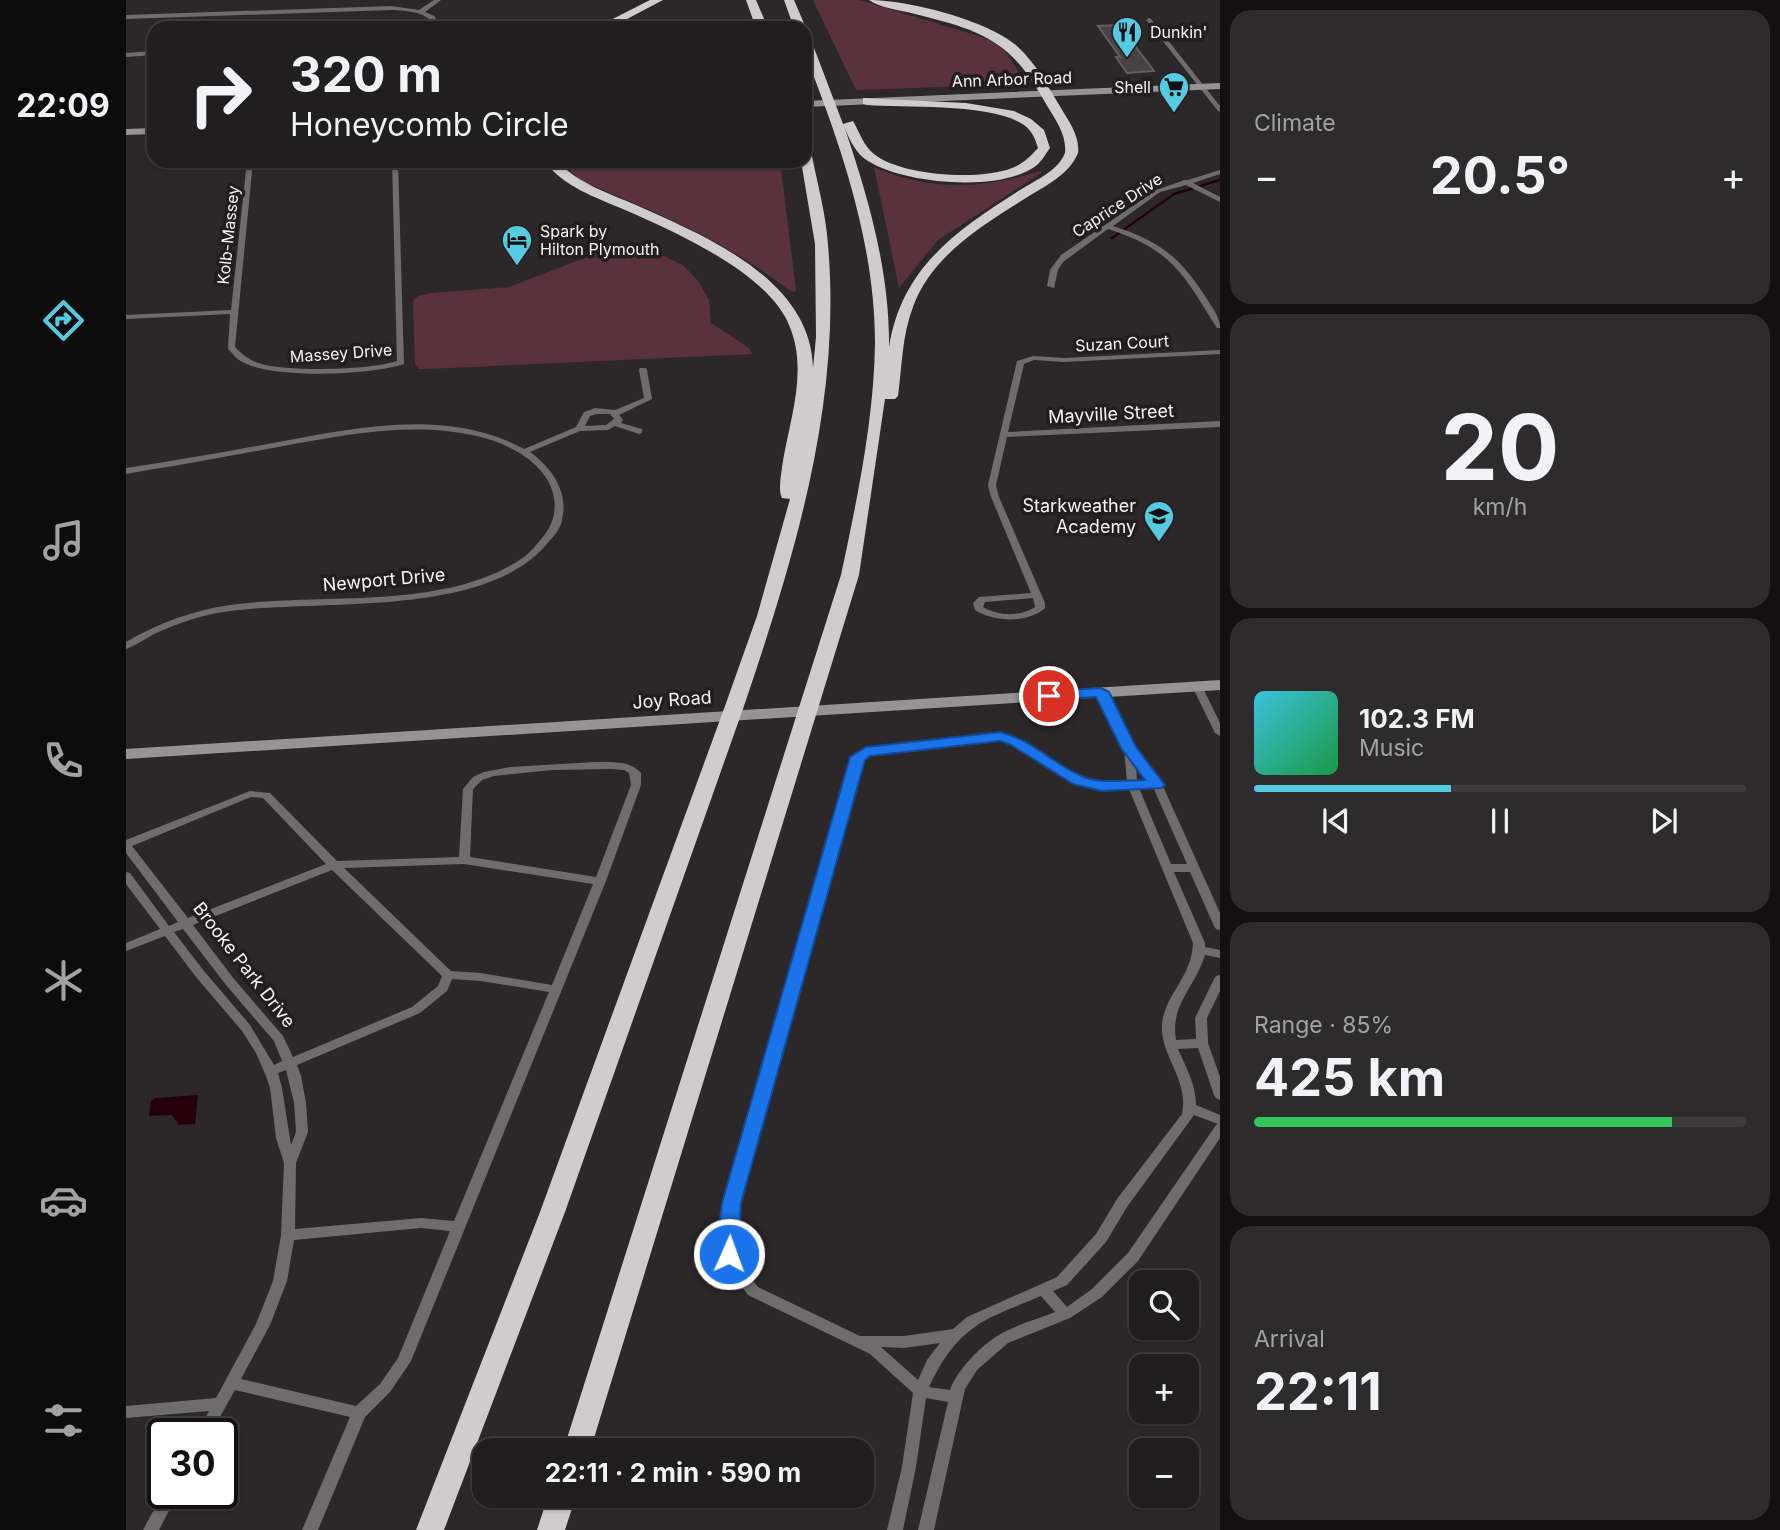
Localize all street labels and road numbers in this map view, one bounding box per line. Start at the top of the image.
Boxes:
street label: Ann Arbor Road [952,67,1072,91]
street label: Caprice Drive [1068,168,1166,242]
street label: Kolb-Massey [213,185,243,285]
street label: Suzan Court [1075,331,1169,355]
street label: Massey Drive [289,339,393,367]
street label: Mayville Street [1048,400,1174,427]
street label: Newport Drive [322,564,446,595]
street label: Joy Road [632,686,712,713]
street label: Brooke Park Drive [189,898,300,1031]

